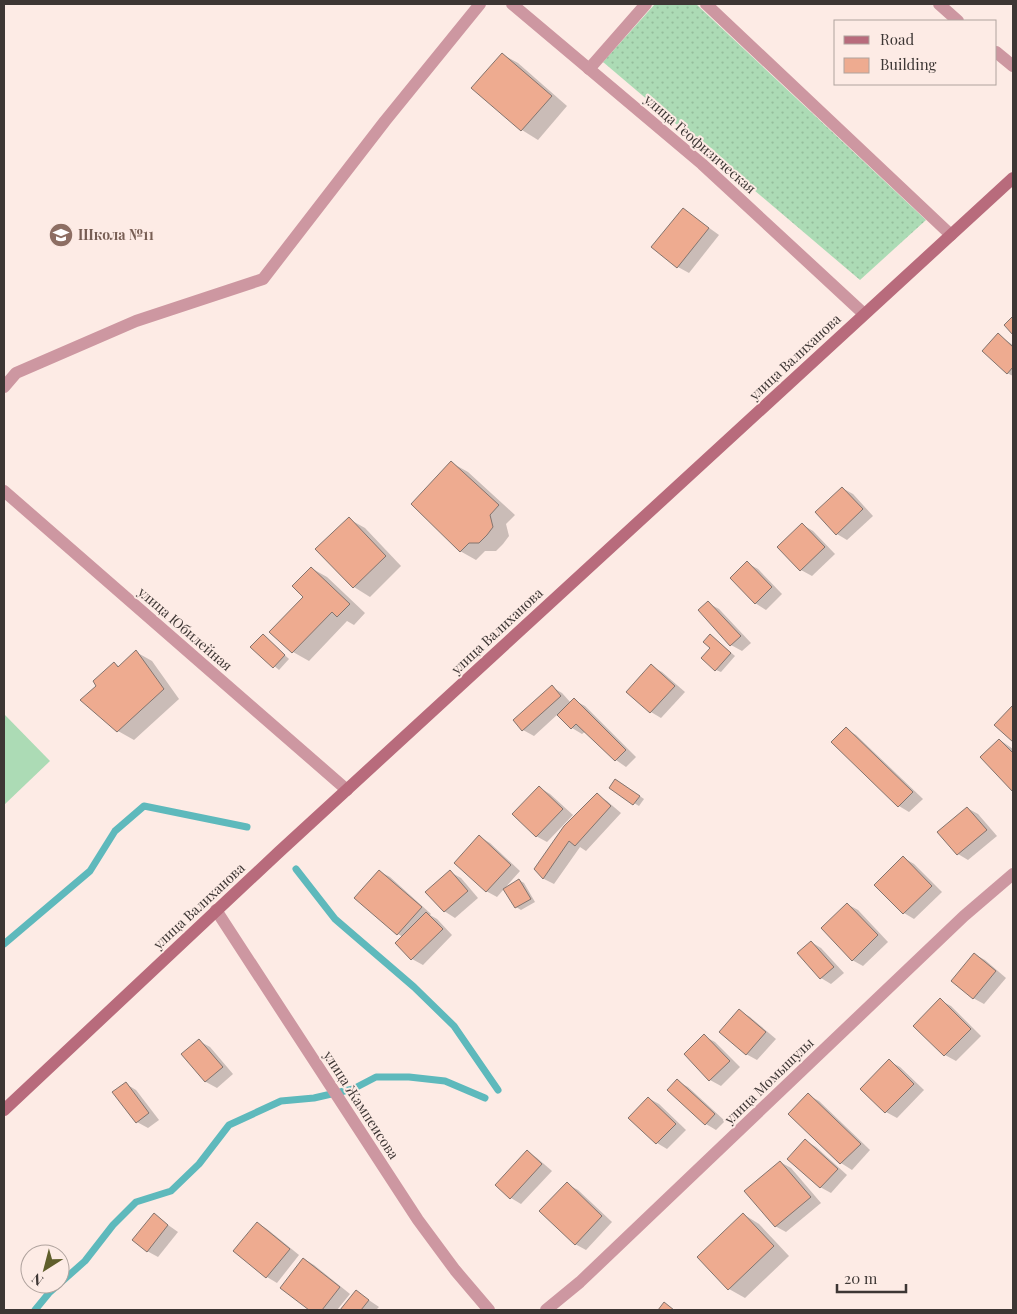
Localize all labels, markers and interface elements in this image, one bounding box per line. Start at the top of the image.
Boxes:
legend [834,20,997,85]
text: Road [880,29,914,49]
text: Building [880,54,937,74]
street label: улица Геофизическая [640,89,761,198]
school or university icon: Школа №11 [48,222,74,248]
place label: Школа №11 [78,225,154,244]
street label: улица Валиханова [744,309,845,405]
street label: улица Юбилейная [133,582,237,675]
street label: улица Валиханова [446,583,547,679]
street label: улица Валиханова [148,858,249,954]
street label: улица Момышулы [719,1033,818,1129]
street label: улица Жампеисова [319,1046,404,1163]
north arrow [20,1244,70,1294]
scale bar [837,1262,906,1294]
text: 20 m [844,1268,878,1288]
text: N [27,1269,47,1291]

